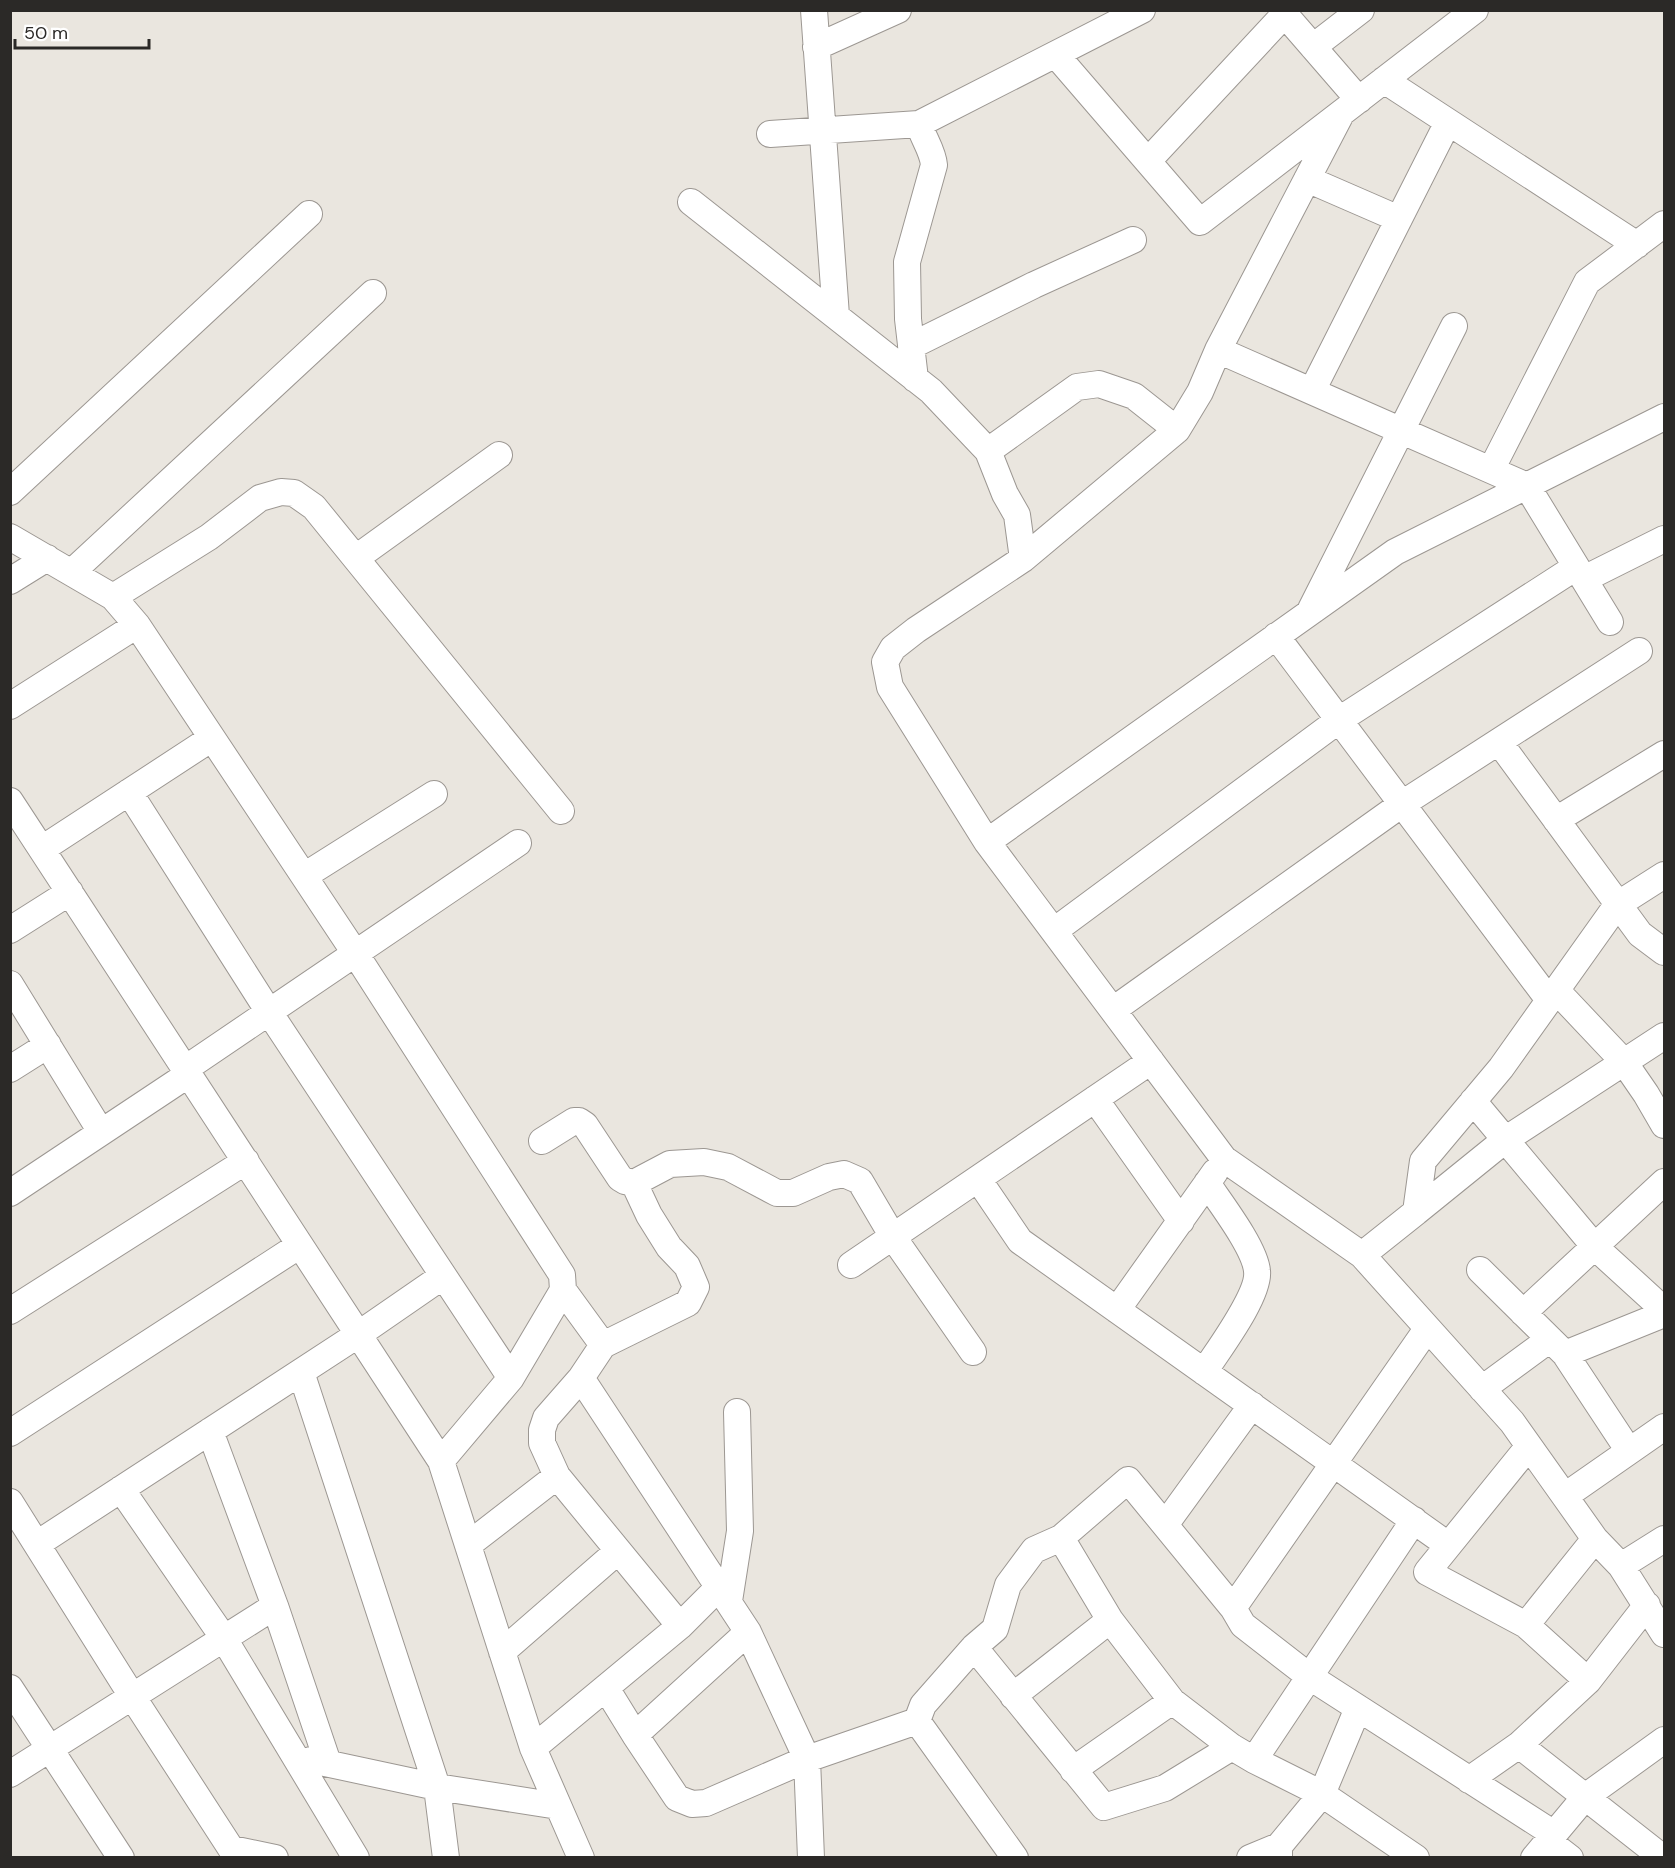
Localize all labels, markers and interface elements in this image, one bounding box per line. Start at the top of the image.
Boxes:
scale bar [15,12,148,50]
text: 50 m [24,21,68,45]

